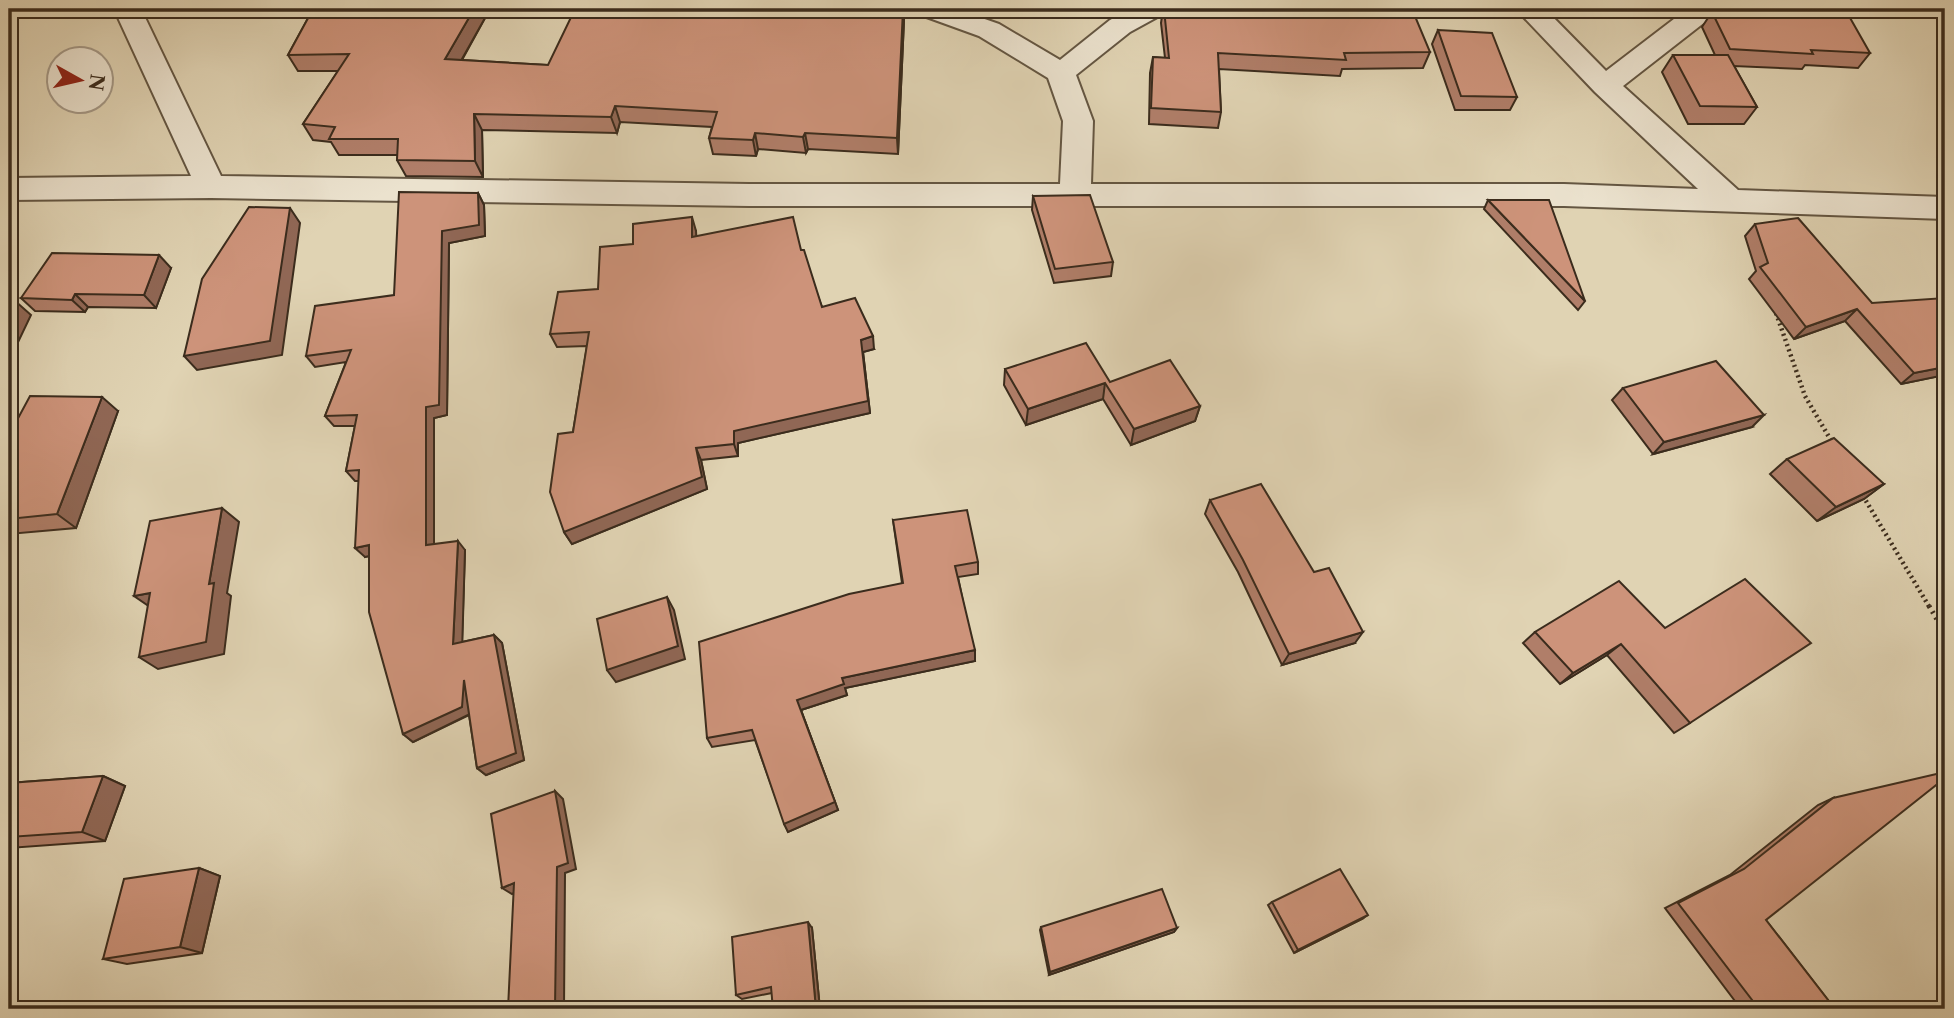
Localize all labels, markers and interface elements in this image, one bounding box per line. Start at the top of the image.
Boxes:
north arrow [46,46,116,116]
text: N [84,73,109,92]

